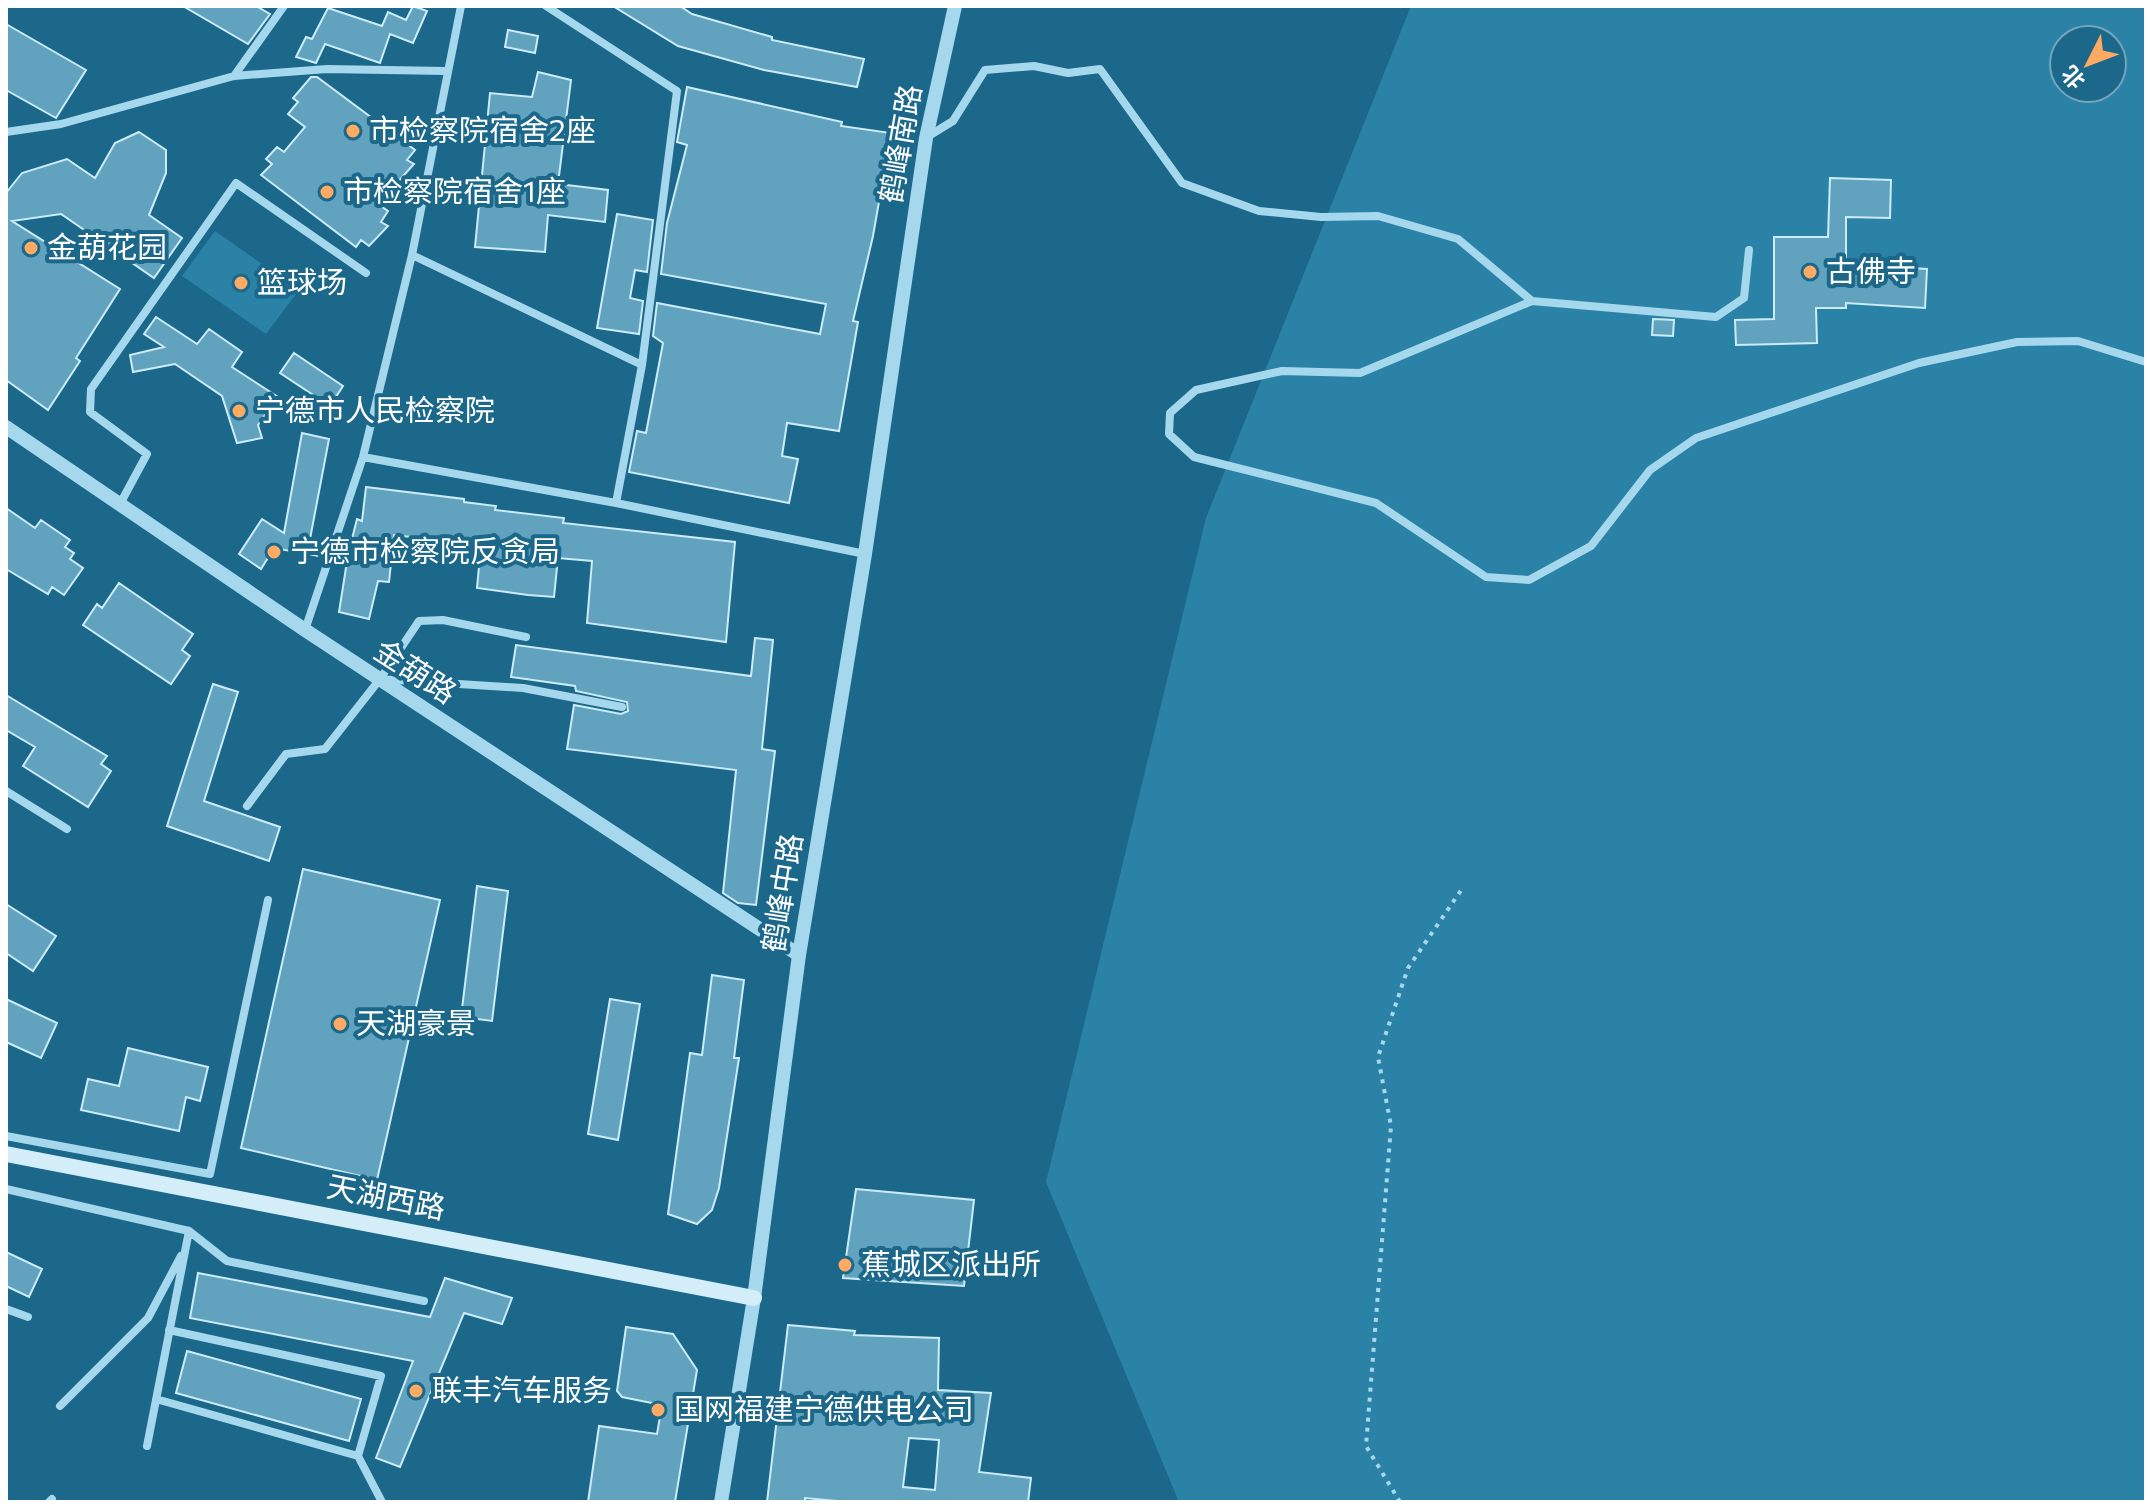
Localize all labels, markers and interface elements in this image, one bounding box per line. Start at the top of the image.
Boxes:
north arrow [2048,24,2128,104]
text: 北 [2055,61,2090,95]
street label: 鹤峰南路 [870,81,927,206]
place label: 市检察院宿舍2座 [369,110,596,147]
marker: 市检察院宿舍2座 [344,122,362,140]
place label: 市检察院宿舍1座 [343,171,566,208]
marker: 市检察院宿舍1座 [318,183,336,201]
place label: 金葫花园 [47,227,167,264]
marker: 金葫花园 [22,239,40,257]
place label: 古佛寺 [1826,251,1916,288]
place label: 篮球场 [257,262,347,299]
marker: 古佛寺 [1801,263,1819,281]
marker: 篮球场 [232,274,250,292]
place label: 宁德市人民检察院 [255,390,495,427]
marker: 宁德市人民检察院 [230,402,248,420]
place label: 宁德市检察院反贪局 [290,531,560,568]
marker: 宁德市检察院反贪局 [265,543,283,561]
street label: 金葫路 [369,630,464,710]
street label: 鹤峰中路 [753,830,808,955]
place label: 天湖豪景 [356,1003,476,1040]
marker: 天湖豪景 [331,1015,349,1033]
street label: 天湖西路 [324,1166,449,1225]
place label: 蕉城区派出所 [861,1244,1041,1281]
marker: 蕉城区派出所 [836,1256,854,1274]
place label: 联丰汽车服务 [432,1370,612,1407]
marker: 联丰汽车服务 [407,1382,425,1400]
place label: 国网福建宁德供电公司 [674,1389,974,1426]
marker: 国网福建宁德供电公司 [649,1401,667,1419]

